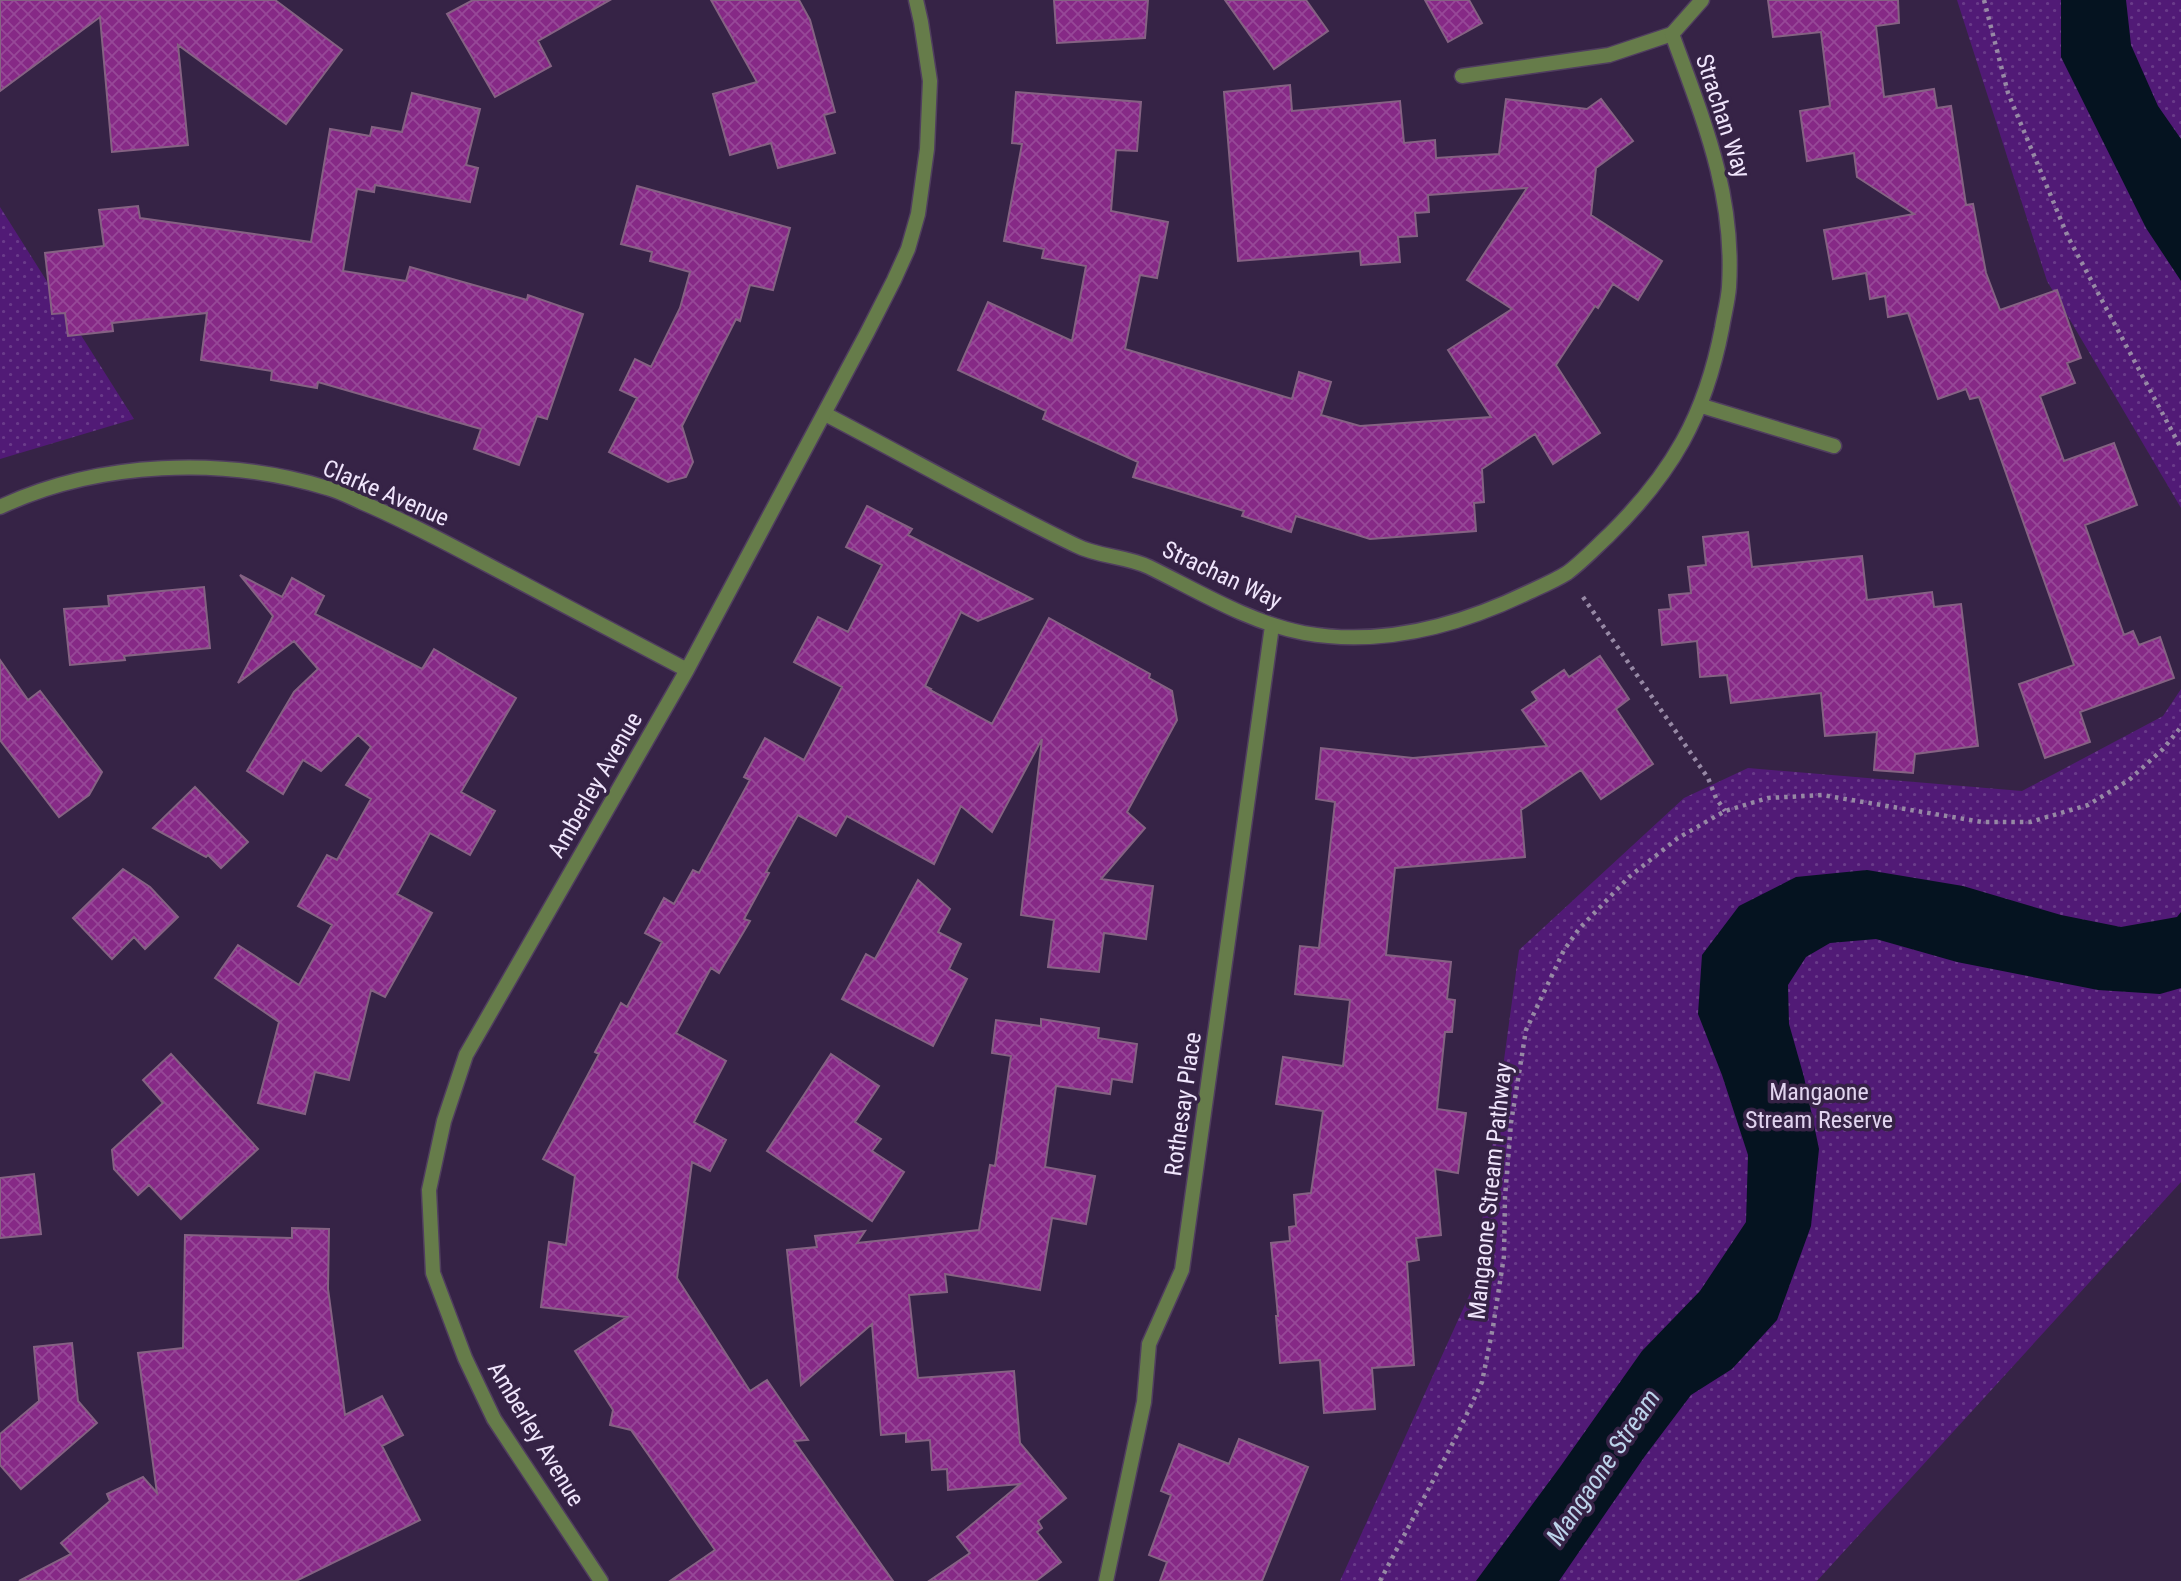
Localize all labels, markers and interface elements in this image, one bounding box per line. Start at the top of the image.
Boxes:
street label: Strachan Way [1690,51,1756,181]
street label: Clarke Avenue [319,454,453,532]
street label: Strachan Way [1158,535,1286,615]
street label: Amberley Avenue [542,707,648,863]
street label: Rothesay Place [1159,1030,1207,1178]
street label: Mangaone Stream Pathway [1463,1061,1517,1321]
park label: Mangaone Stream Reserve [1745,1078,1893,1134]
street label: Amberley Avenue [482,1357,590,1511]
water label: Mangaone Stream [1540,1383,1666,1551]

